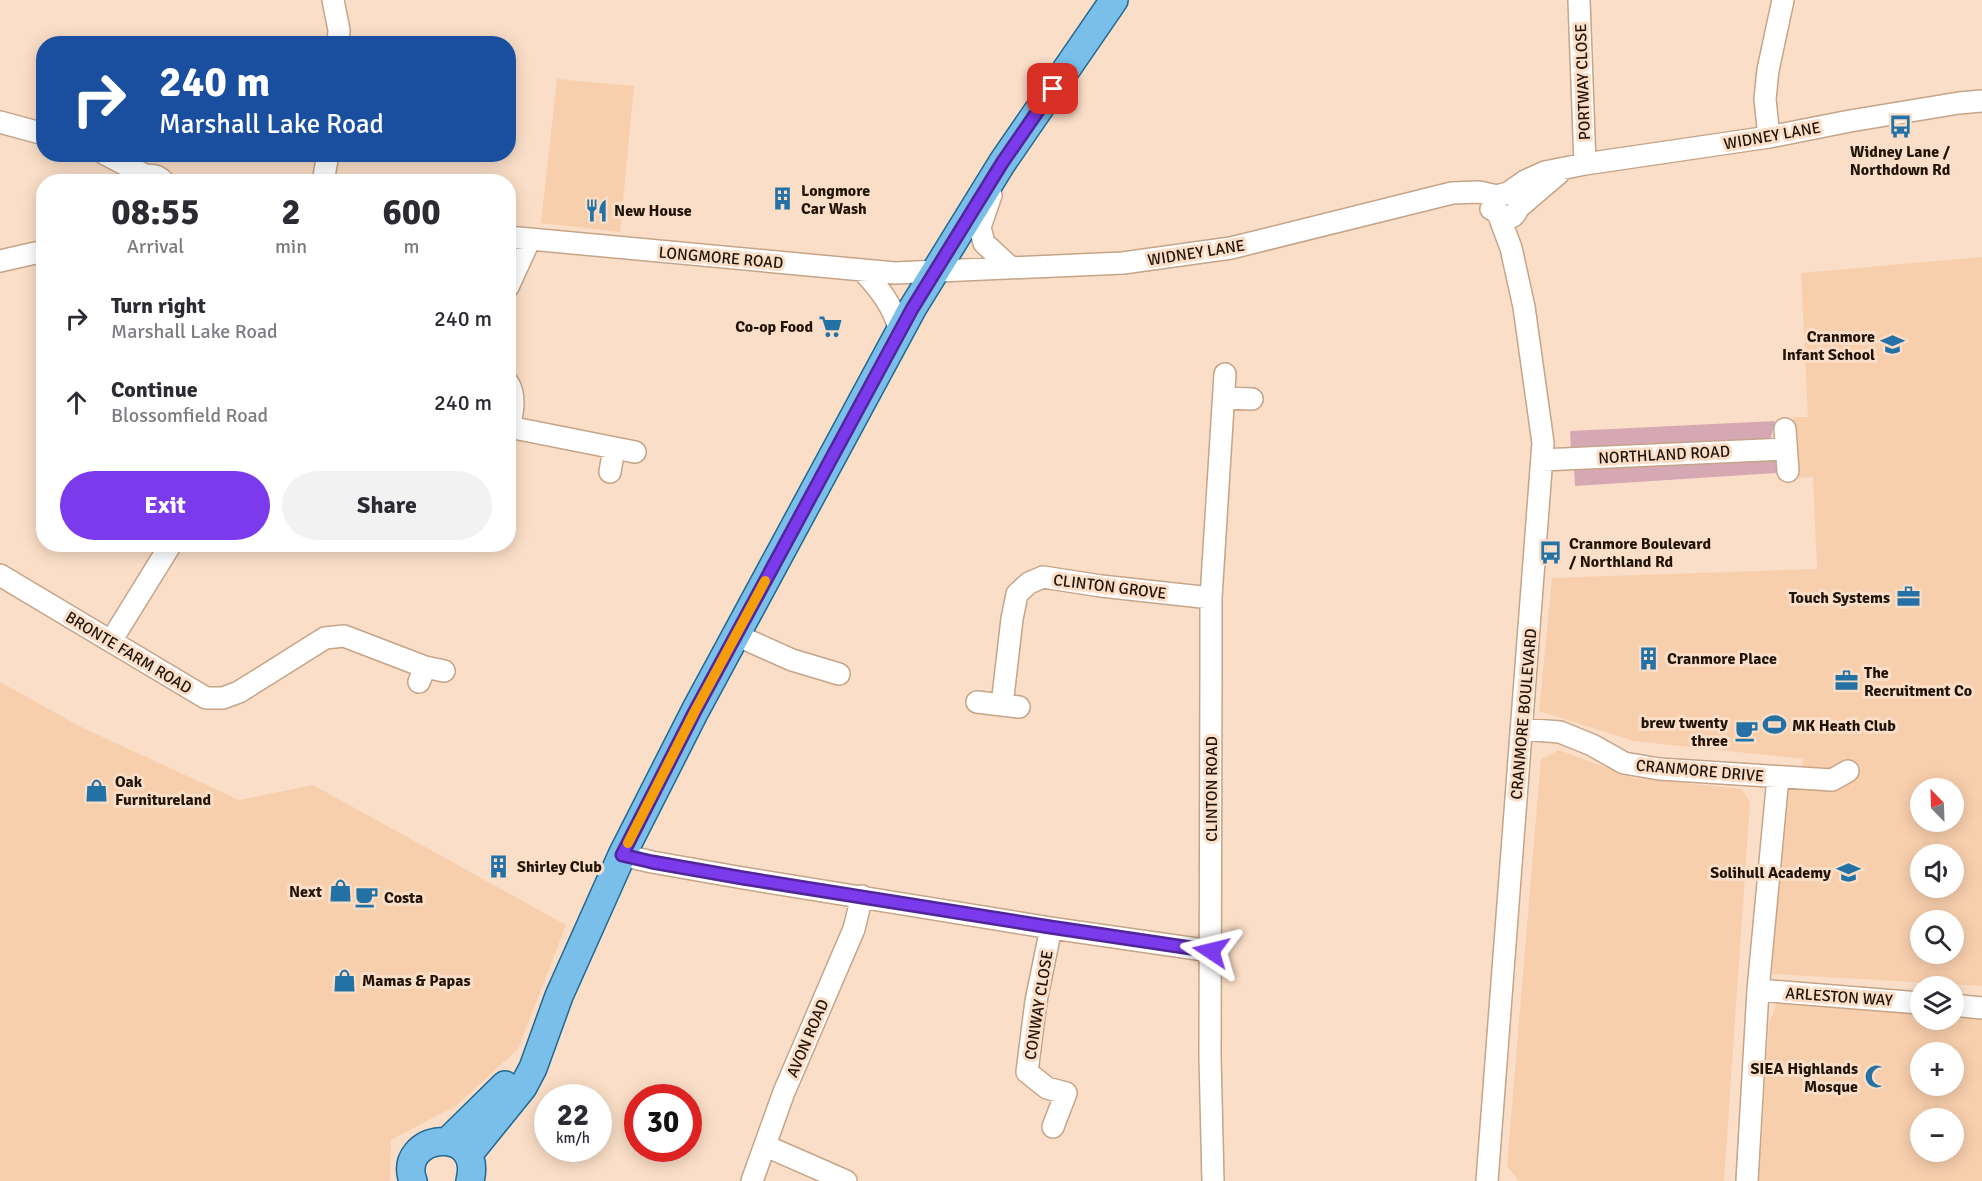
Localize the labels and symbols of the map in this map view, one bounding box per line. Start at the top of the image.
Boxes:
street label: PORTWAY CLOSE [1571,23,1595,141]
pin [1027,63,1078,114]
bus stop icon: Widney Lane / Northdown Rd [1887,113,1913,139]
street label: WIDNEY LANE [1722,118,1822,154]
place label: Widney Lane / Northdown Rd [1850,142,1951,180]
place label: Longmore Car Wash [801,181,870,219]
building icon: Longmore Car Wash [770,186,796,212]
restaurant icon: New House [583,197,609,223]
place label: New House [614,201,692,221]
street label: WIDNEY LANE [1146,235,1246,271]
street label: LONGMORE ROAD [658,243,784,273]
supermarket icon: Co-op Food [818,313,844,339]
place label: Co-op Food [735,317,813,337]
place label: Cranmore Infant School [1782,327,1875,365]
school or university icon: Cranmore Infant School [1880,332,1906,358]
street label: NORTHLAND ROAD [1598,442,1731,468]
place label: Cranmore Boulevard / Northland Rd [1569,534,1711,572]
bus stop icon: Cranmore Boulevard / Northland Rd [1538,539,1564,565]
street label: CLINTON GROVE [1052,570,1168,604]
office icon: Touch Systems [1895,584,1921,610]
place label: Touch Systems [1789,588,1890,608]
street label: BRONTE FARM ROAD [62,607,195,698]
street label: CRANMORE BOULEVARD [1507,628,1541,801]
building icon: Cranmore Place [1636,645,1662,671]
place label: Cranmore Place [1667,649,1777,669]
place label: The Recruitment Co [1864,663,1972,701]
office icon: The Recruitment Co [1833,668,1859,694]
sports icon: MK Heath Club [1761,712,1787,738]
place label: brew twenty three [1641,713,1728,751]
place label: MK Heath Club [1792,716,1896,736]
cafe icon: brew twenty three [1733,718,1759,744]
street label: CLINTON ROAD [1202,736,1222,842]
street label: CRANMORE DRIVE [1635,755,1765,787]
place label: Oak Furnitureland [115,772,211,810]
shop icon: Oak Furnitureland [84,777,110,803]
north arrow [1910,778,1964,832]
building icon: Shirley Club [486,853,512,879]
place label: Shirley Club [517,857,602,877]
school or university icon: Solihull Academy [1836,859,1862,885]
place label: Solihull Academy [1710,863,1831,883]
shop icon: Next [327,878,353,904]
place label: Next [289,882,322,902]
cafe icon: Costa [353,884,379,910]
place label: Costa [384,888,423,908]
position arrow [1179,919,1243,983]
street label: CONWAY CLOSE [1020,949,1058,1061]
shop icon: Mamas & Papas [331,967,357,993]
place label: Mamas & Papas [362,971,471,991]
street label: ARLESTON WAY [1785,983,1893,1011]
street label: AVON ROAD [783,996,833,1080]
place label: SIEA Highlands Mosque [1750,1059,1858,1097]
mosque icon: SIEA Highlands Mosque [1863,1064,1889,1090]
speed limit sign: 30 [624,1084,702,1162]

